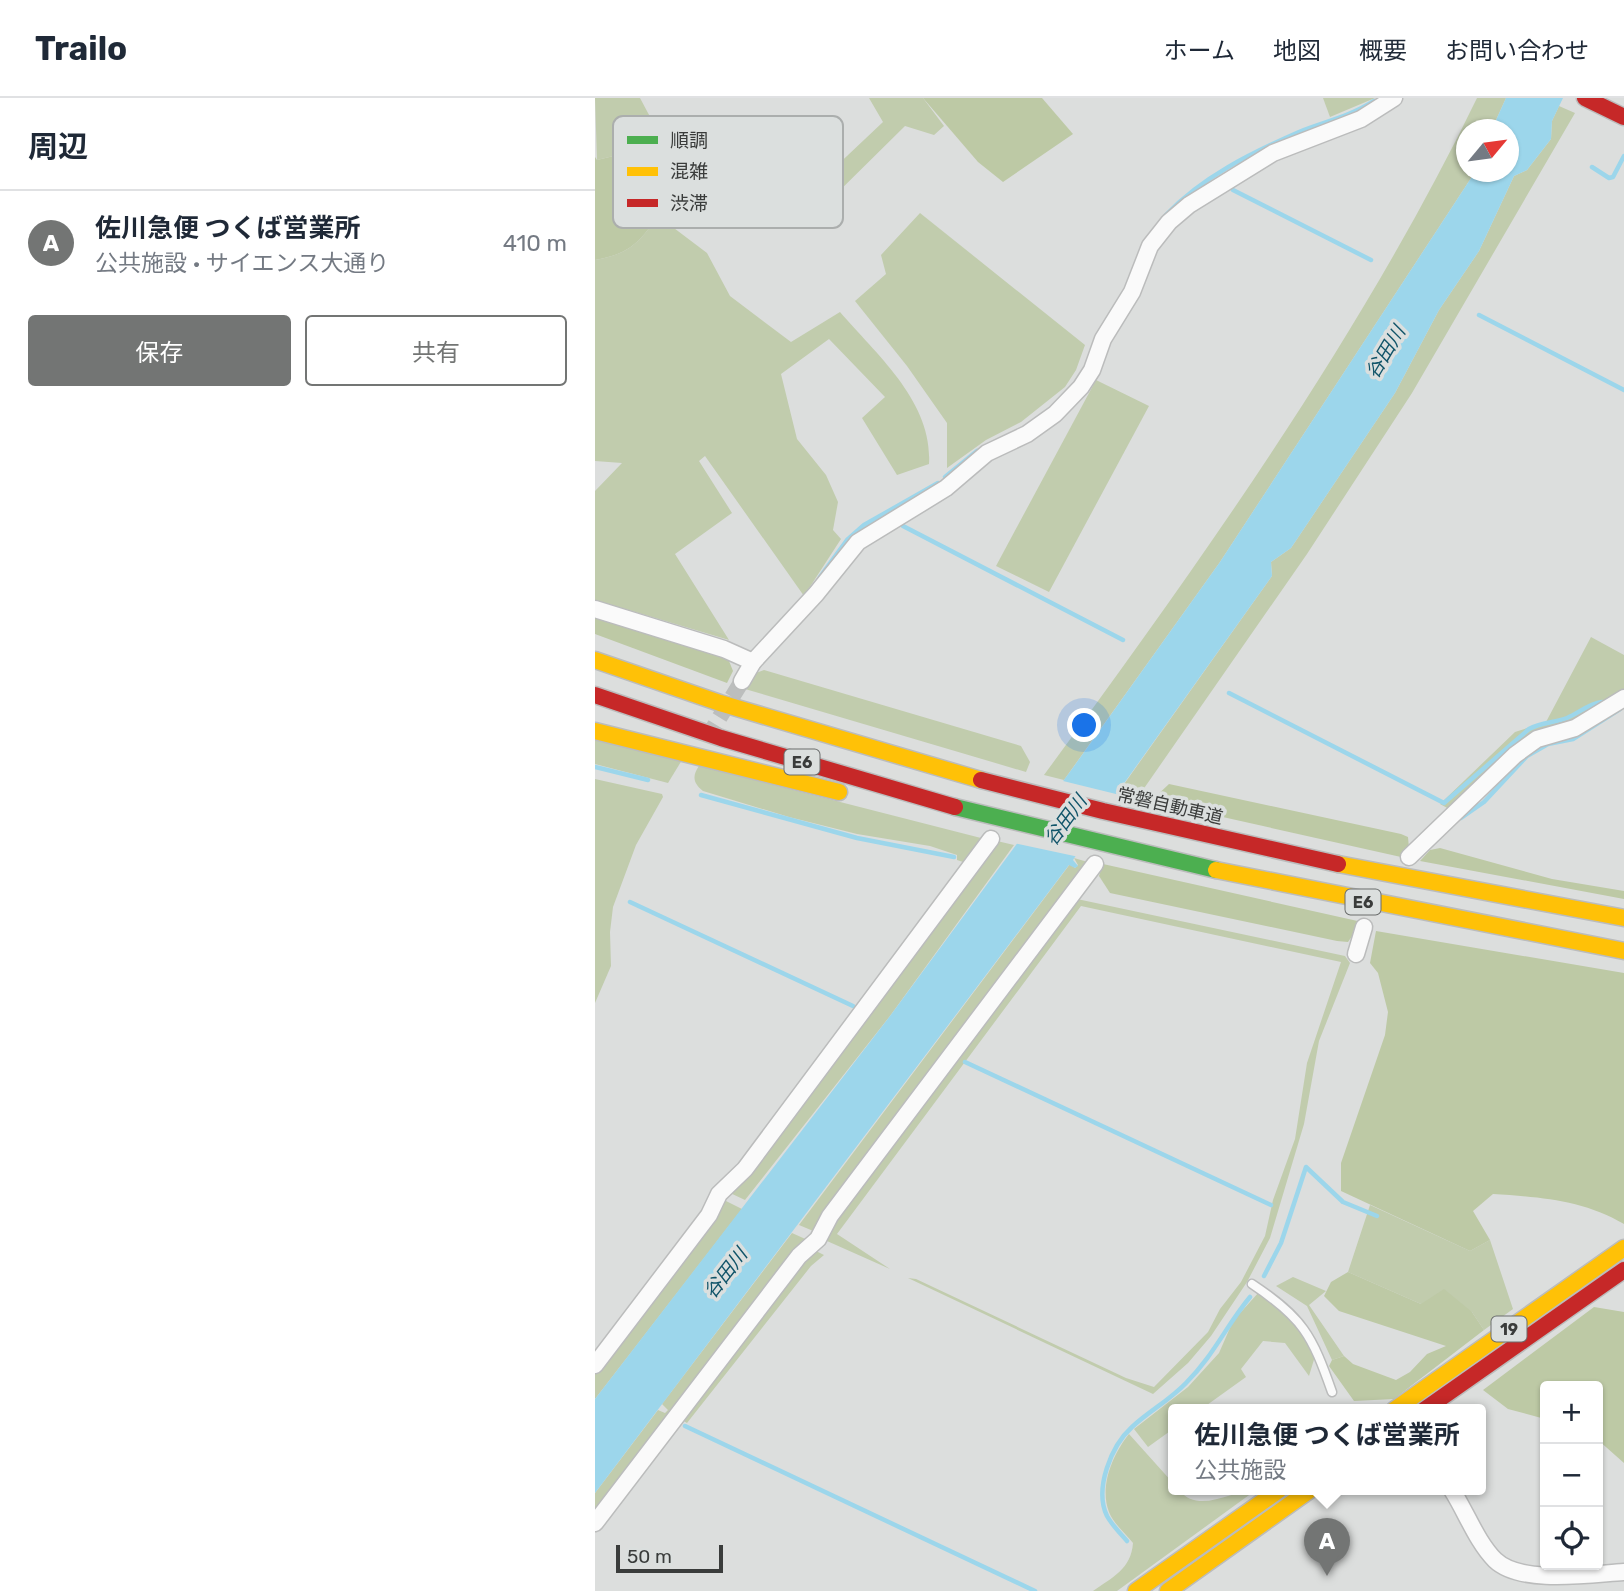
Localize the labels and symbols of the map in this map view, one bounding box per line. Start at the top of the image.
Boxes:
legend [613,116,843,228]
north arrow [1456,119,1519,182]
text: 順調 [670,129,708,152]
text: 混雑 [670,160,708,183]
text: 渋滞 [670,192,708,215]
water label: 谷田川 [1361,320,1411,383]
your location [1067,708,1101,742]
road number: E6 [785,750,819,775]
street label: 常磐自動車道 [1115,783,1225,829]
water label: 谷田川 [1039,789,1093,850]
road number: E6 [1345,890,1381,915]
water label: 谷田川 [699,1242,753,1303]
road number: 19 [1492,1316,1527,1342]
pin: A [1304,1518,1350,1576]
scale bar [616,1542,723,1574]

